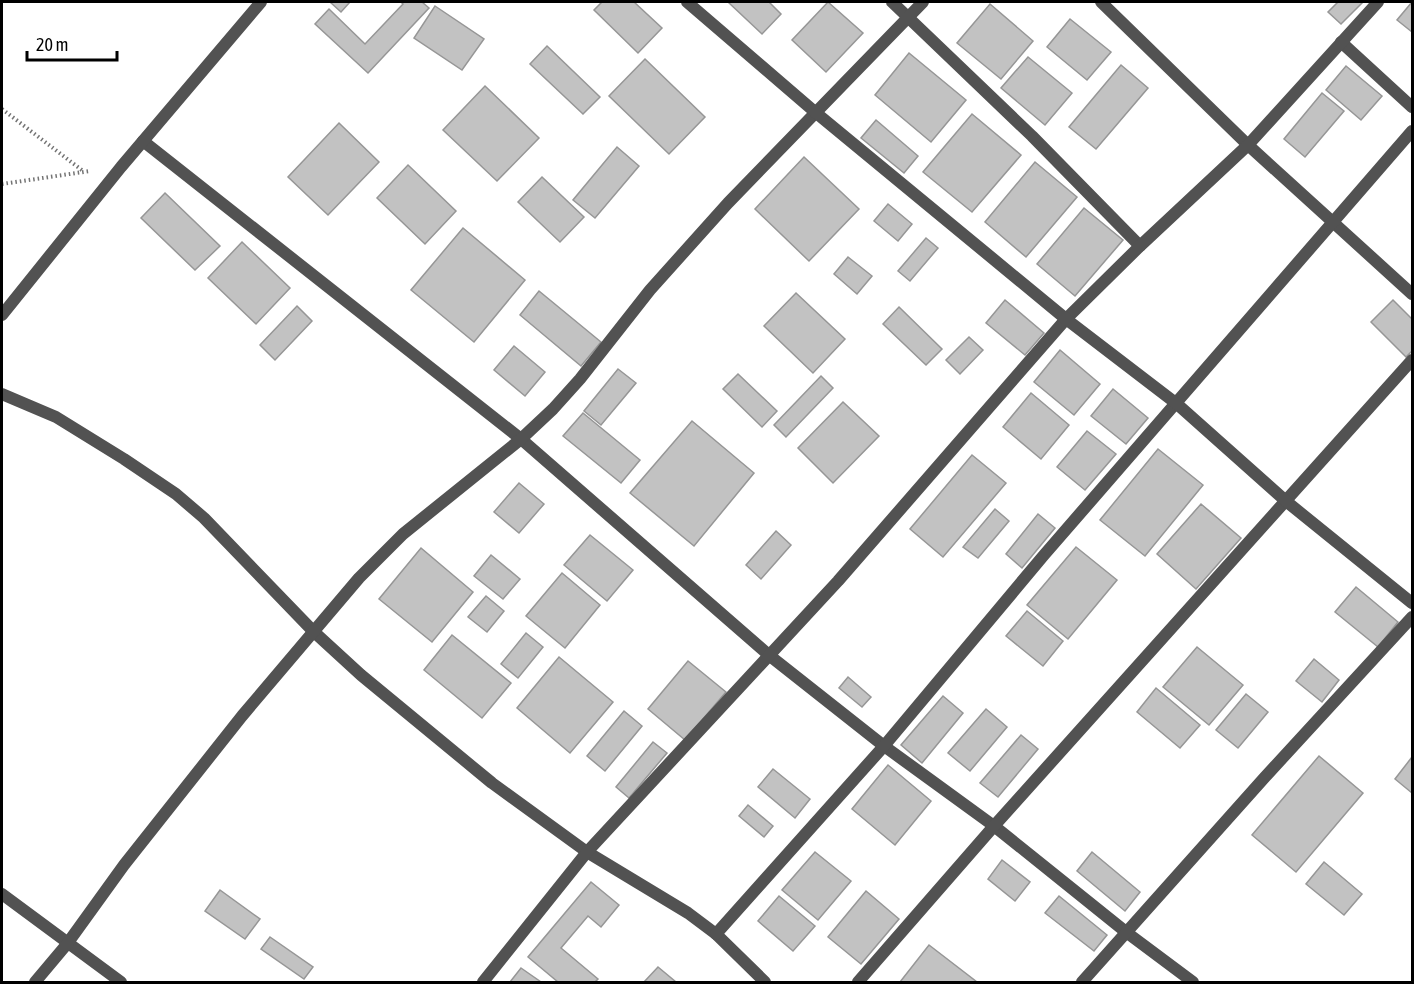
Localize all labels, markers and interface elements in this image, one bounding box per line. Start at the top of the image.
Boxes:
scale bar [27,24,117,62]
text: 20 m [36,34,68,55]

